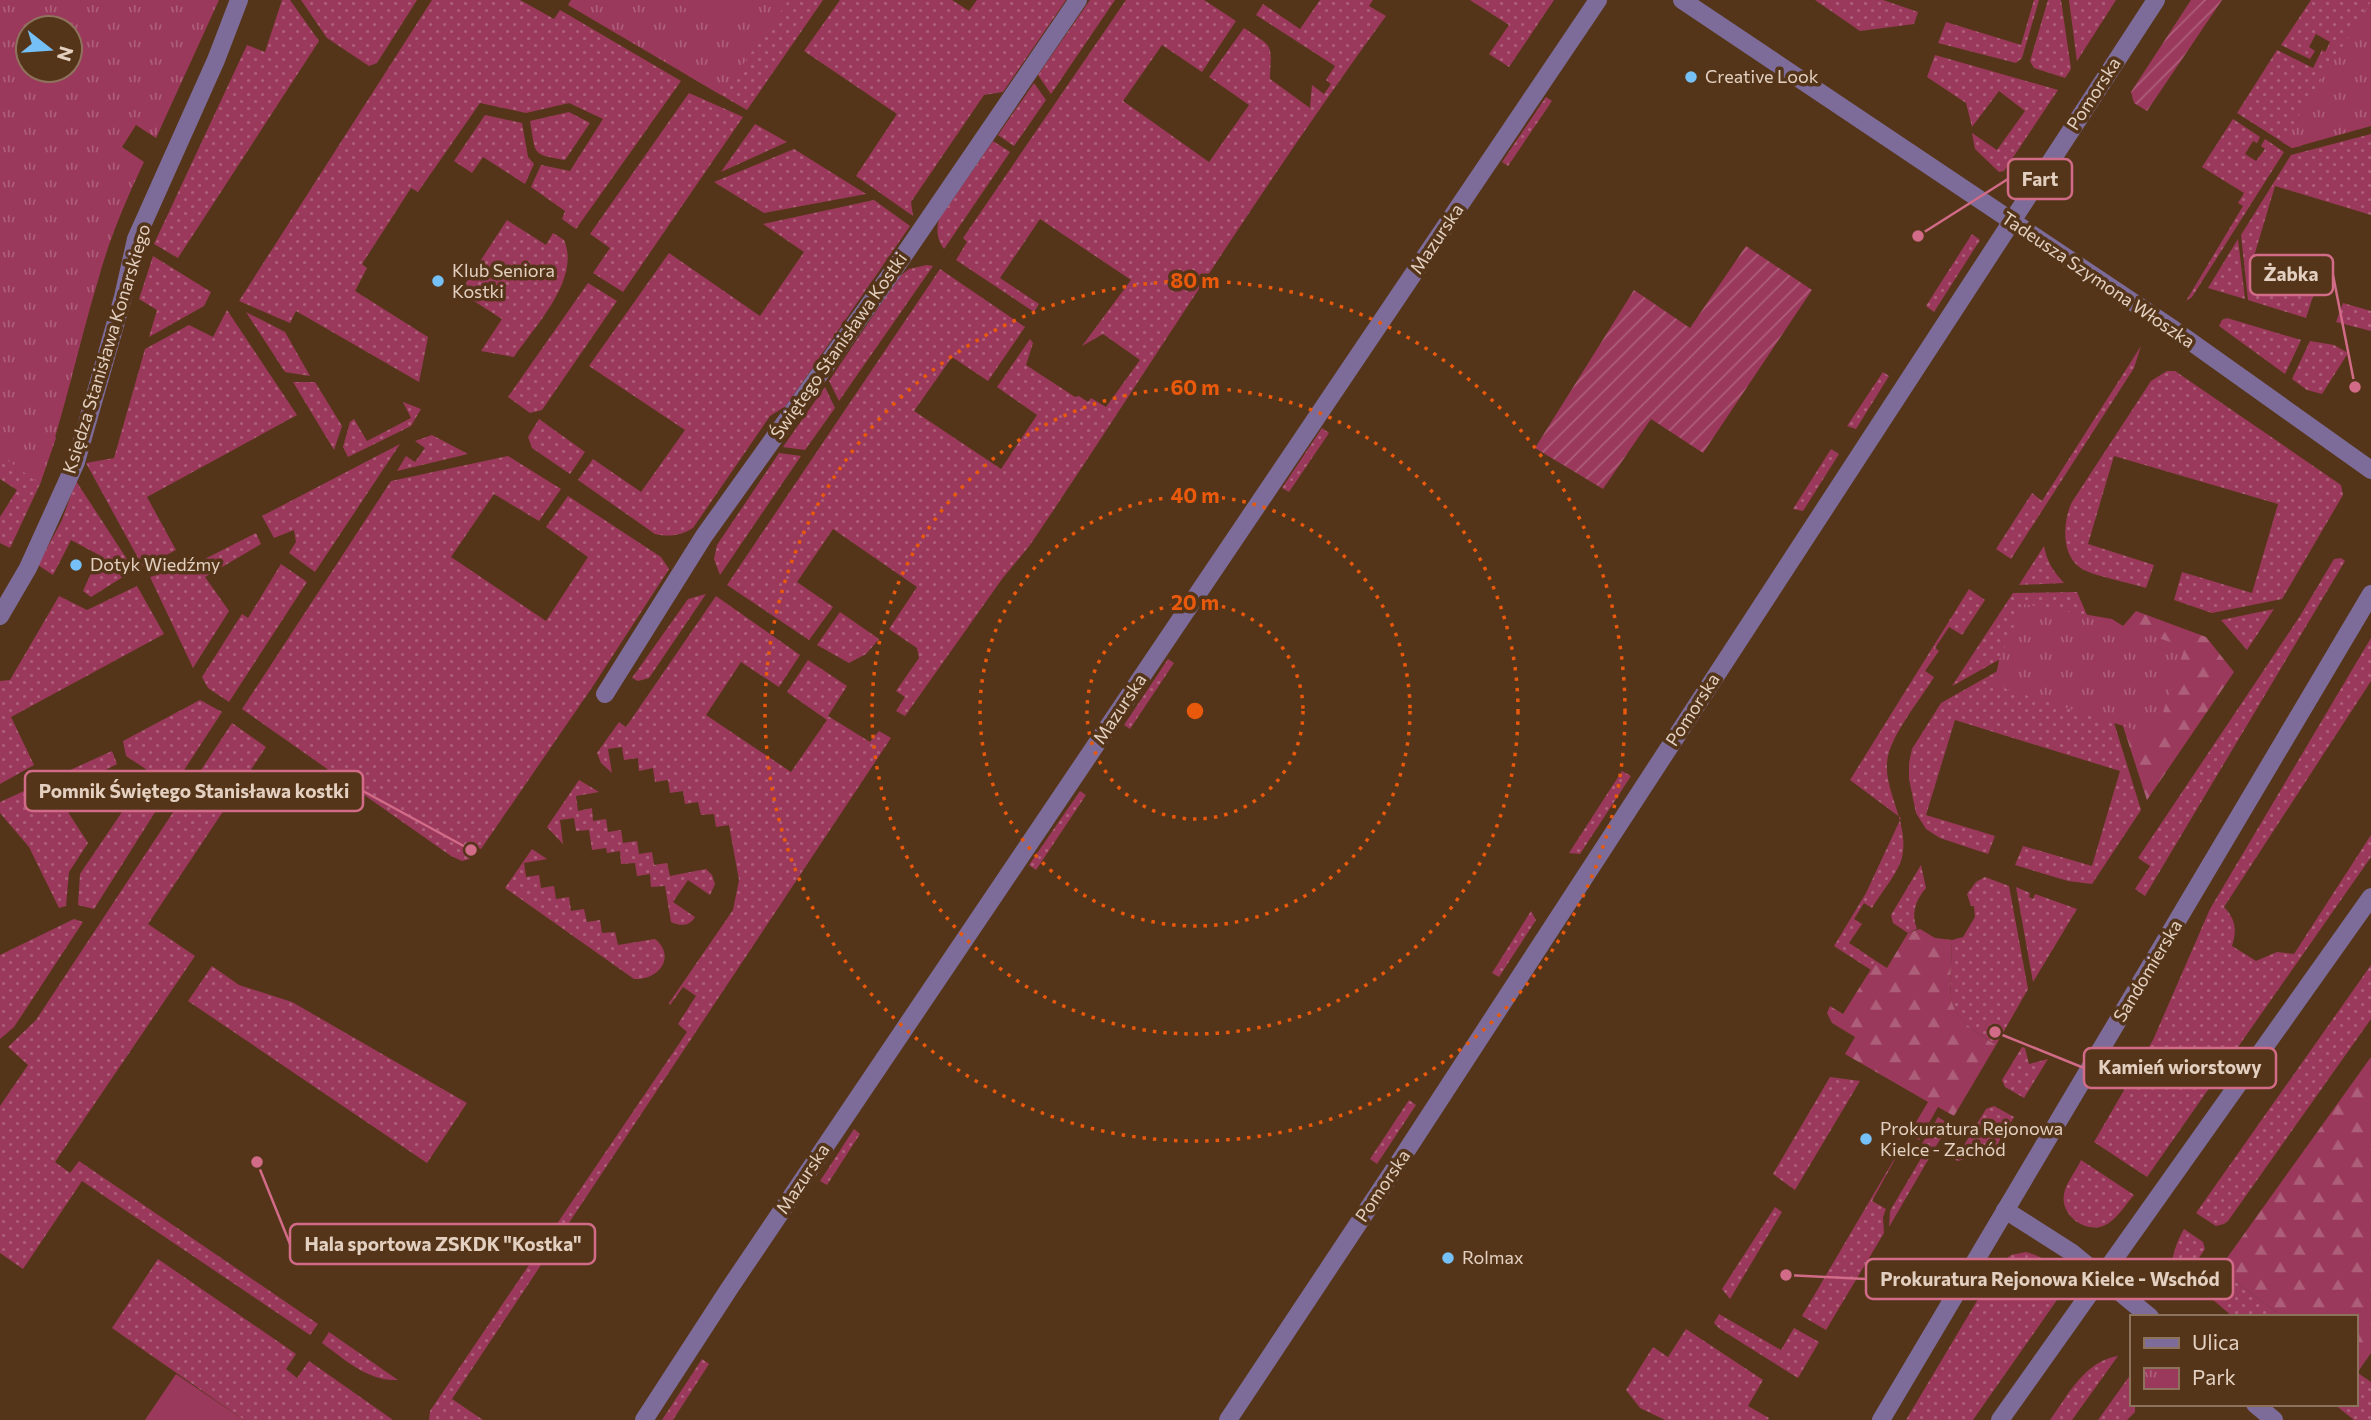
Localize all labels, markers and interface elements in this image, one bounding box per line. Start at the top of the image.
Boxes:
north arrow [14,14,84,84]
text: N [53,44,79,64]
street label: Pomorska [2061,53,2125,134]
place label: Creative Look [1705,65,1819,87]
marker: Creative Look [1683,69,1699,85]
callout: Fart [2008,159,2072,199]
text: Fart [2022,167,2058,190]
street label: Mazurska [1405,199,1468,278]
street label: Tadeusza Szymona Włoszka [1998,206,2199,352]
street label: Księdza Stanisława Konarskiego [58,221,155,476]
street label: Świętego Stanisława Kostki [765,248,911,443]
callout: Żabka [2250,255,2333,295]
place label: Klub Seniora Kostki [452,259,555,302]
text: Żabka [2263,262,2319,285]
text: 80 m [1170,267,1220,292]
marker: Klub Seniora Kostki [430,273,446,289]
text: 60 m [1170,374,1220,399]
text: 40 m [1170,482,1220,507]
place label: Dotyk Wiedźmy [90,553,220,575]
marker: Dotyk Wiedźmy [68,557,84,573]
text: 20 m [1171,589,1219,614]
street label: Mazurska [1088,669,1151,748]
street label: Pomorska [1660,669,1724,750]
centre of rings [1183,699,1207,723]
callout: Pomnik Świętego Stanisława kostki [25,771,363,811]
text: Pomnik Świętego Stanisława kostki [39,779,349,802]
street label: Sandomierska [2108,915,2186,1026]
callout: Kamień wiorstowy [2084,1048,2276,1088]
text: Kamień wiorstowy [2098,1055,2262,1078]
place label: Prokuratura Rejonowa Kielce - Zachód [1880,1117,2063,1160]
marker: Prokuratura Rejonowa Kielce - Zachód [1858,1131,1874,1147]
street label: Mazurska [771,1139,834,1218]
street label: Pomorska [1350,1145,1414,1226]
callout: Hala sportowa ZSKDK "Kostka" [290,1224,595,1264]
text: Hala sportowa ZSKDK "Kostka" [305,1232,581,1255]
place label: Rolmax [1462,1246,1524,1268]
marker: Rolmax [1440,1250,1456,1266]
callout: Prokuratura Rejonowa Kielce - Wschód [1866,1259,2233,1299]
text: Prokuratura Rejonowa Kielce - Wschód [1880,1267,2220,1290]
legend [2130,1315,2357,1406]
text: Ulica [2192,1329,2239,1354]
text: Park [2192,1364,2236,1389]

